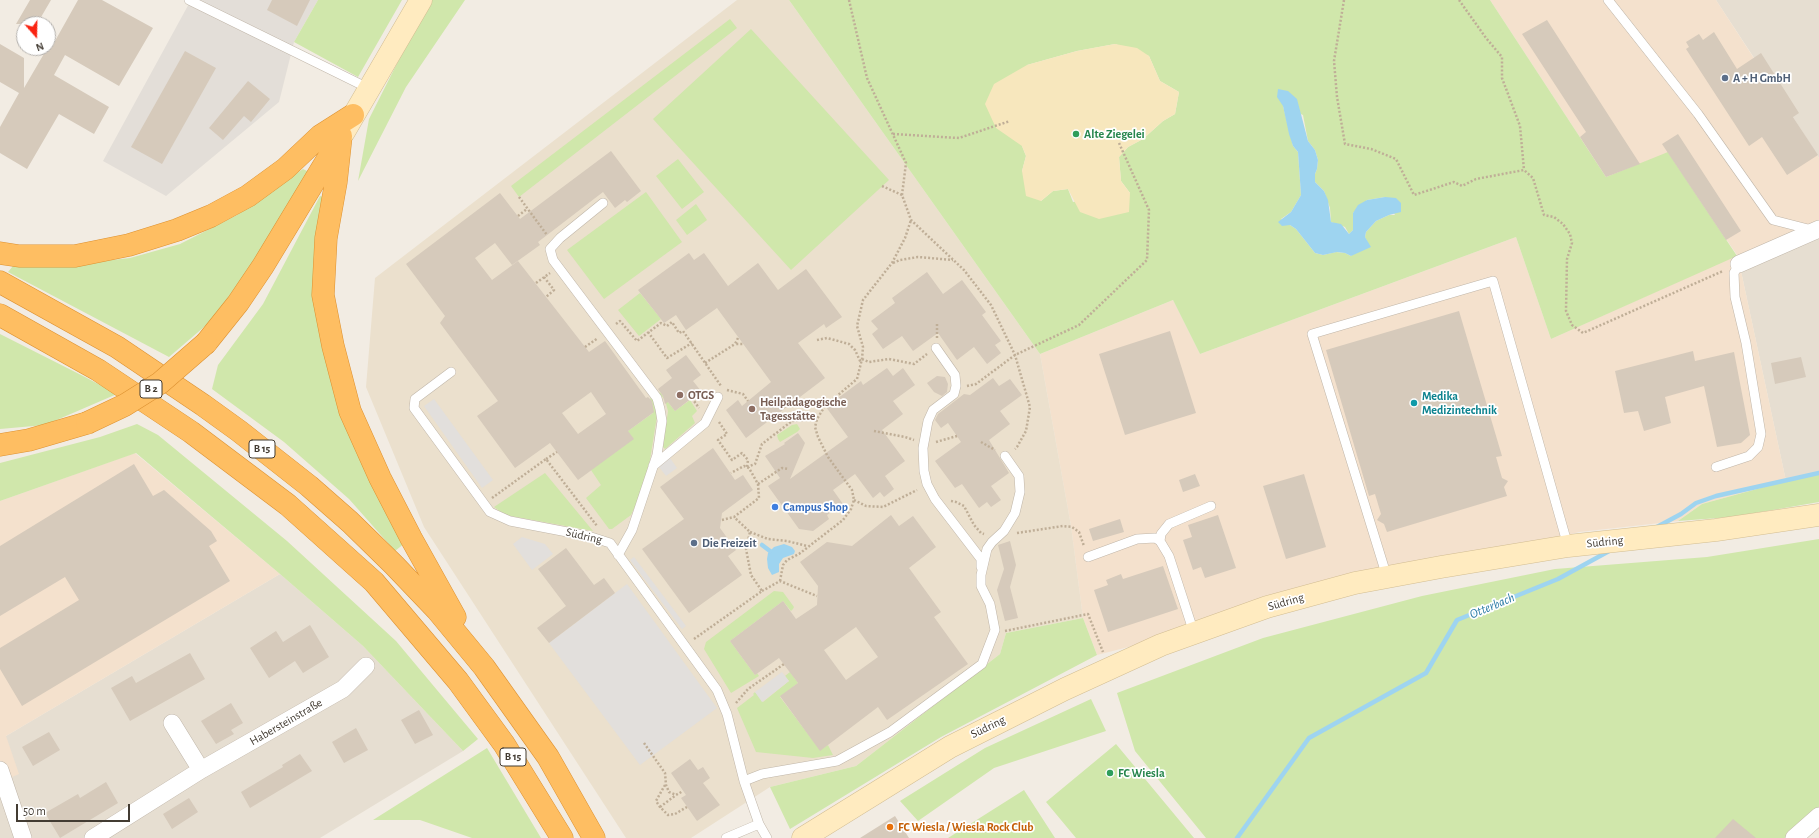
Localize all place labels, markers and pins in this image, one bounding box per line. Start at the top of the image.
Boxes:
place label: A + H GmbH [1733,71,1791,85]
marker: A + H GmbH [1720,73,1730,83]
place label: Alte Ziegelei [1084,127,1145,141]
marker: Alte Ziegelei [1071,129,1081,139]
place label: OTGS [688,388,714,402]
place label: Medika Medizintechnik [1422,389,1497,417]
marker: OTGS [675,390,685,400]
place label: Heilpädagogische Tagesstätte [760,395,846,423]
marker: Medika Medizintechnik [1409,398,1419,408]
marker: Heilpädagogische Tagesstätte [747,404,757,414]
place label: Campus Shop [783,500,848,514]
marker: Campus Shop [770,502,780,512]
place label: Die Freizeit [702,536,756,550]
marker: Die Freizeit [689,538,699,548]
place label: FC Wiesla [1118,766,1165,780]
marker: FC Wiesla [1105,768,1115,778]
place label: FC Wiesla / Wiesla Rock Club [898,820,1034,834]
marker: FC Wiesla / Wiesla Rock Club [885,822,895,832]

